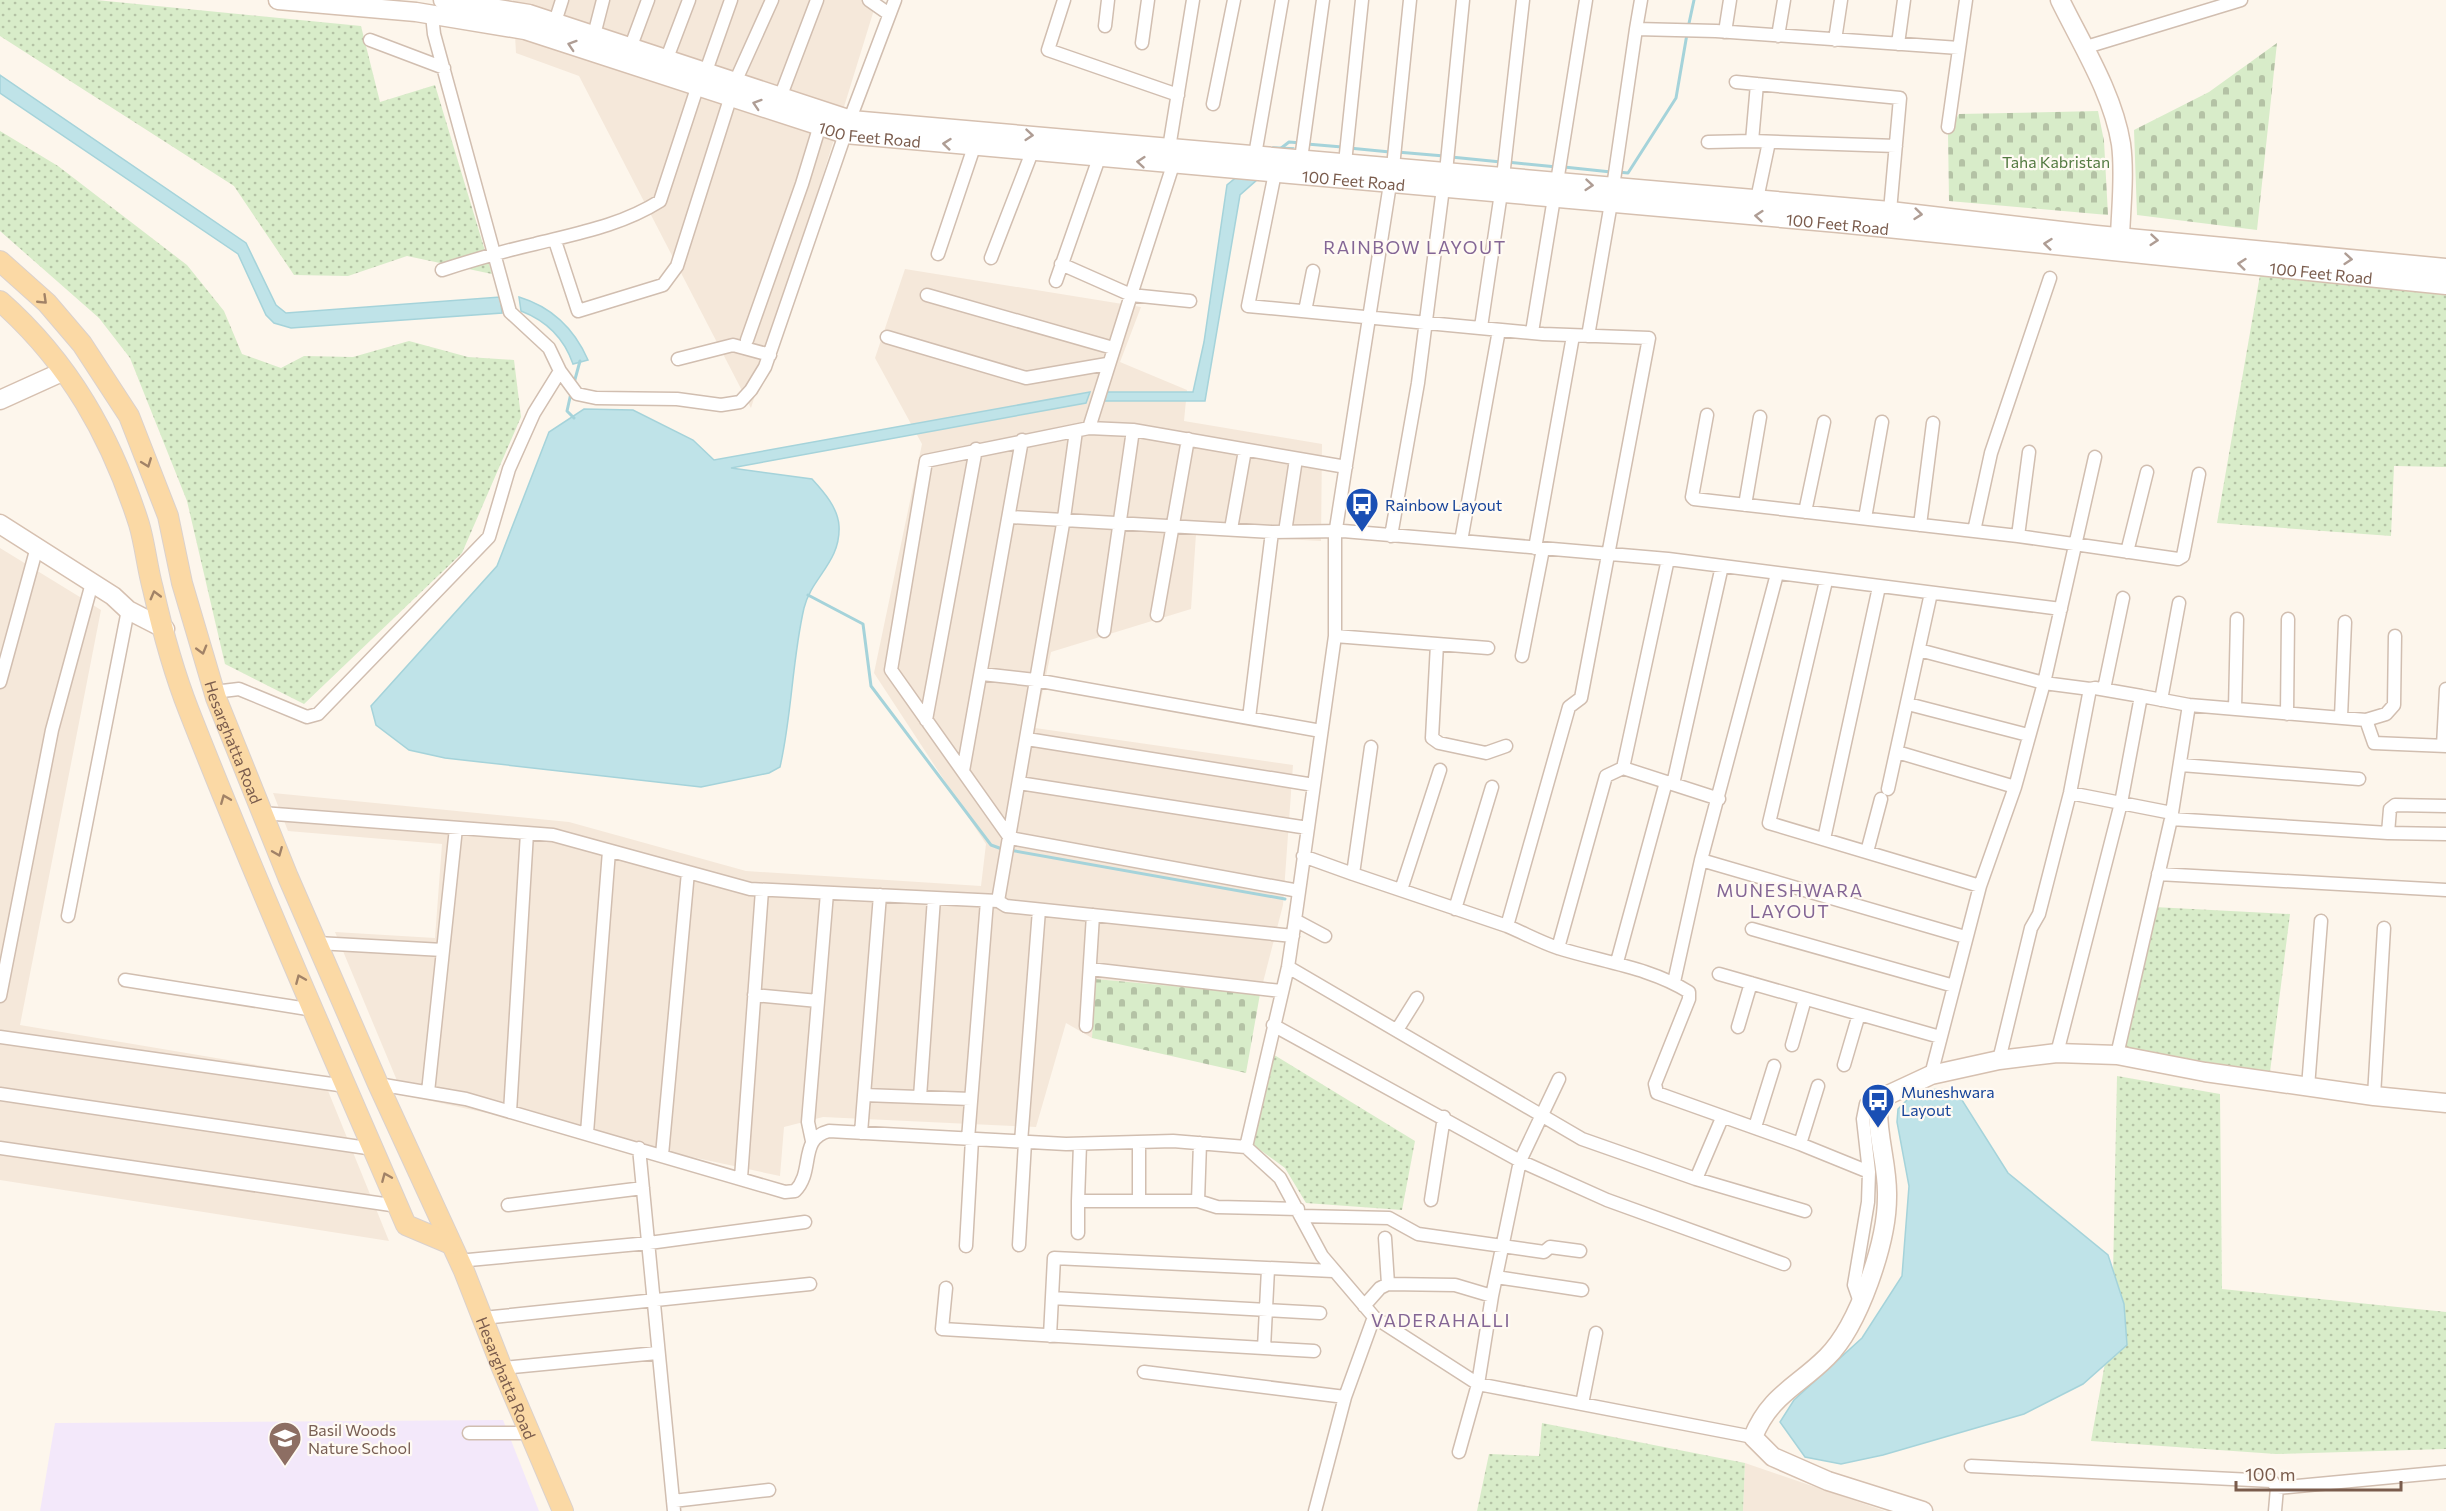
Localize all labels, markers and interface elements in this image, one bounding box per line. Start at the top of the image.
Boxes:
one-way arrow [567,39,578,52]
one-way arrow [752,99,763,112]
street label: 100 Feet Road [816,117,922,150]
one-way arrow [1025,128,1034,141]
one-way arrow [942,138,951,151]
park label: Taha Kabristan [2002,152,2110,171]
one-way arrow [1137,156,1146,169]
street label: 100 Feet Road [1301,165,1406,194]
one-way arrow [1585,178,1594,191]
one-way arrow [1914,208,1923,220]
street label: 100 Feet Road [1785,209,1890,238]
one-way arrow [1754,210,1763,223]
one-way arrow [2149,233,2159,246]
district label: RAINBOW LAYOUT [1323,236,1507,258]
one-way arrow [2043,239,2052,251]
one-way arrow [2344,252,2353,265]
one-way arrow [2237,258,2246,271]
street label: 100 Feet Road [2269,258,2373,287]
one-way arrow [36,293,47,304]
one-way arrow [140,458,153,468]
bus stop icon: Rainbow Layout [1344,486,1380,533]
place label: Rainbow Layout [1385,495,1503,514]
one-way arrow [149,590,162,600]
one-way arrow [195,644,207,655]
street label: Hesarghatta Road [202,678,267,806]
one-way arrow [220,794,232,805]
one-way arrow [271,846,283,857]
district label: MUNESHWARA LAYOUT [1716,879,1864,922]
one-way arrow [295,974,307,985]
bus stop icon: Muneshwara Layout [1860,1082,1896,1129]
place label: Muneshwara Layout [1901,1082,1995,1119]
one-way arrow [381,1172,393,1183]
district label: VADERAHALLI [1371,1309,1511,1331]
street label: Hesarghatta Road [473,1314,541,1442]
school or university icon: Basil Woods Nature School [267,1420,303,1467]
place label: Basil Woods Nature School [308,1420,411,1457]
scale bar [2236,1454,2401,1492]
text: 100 m [2245,1463,2295,1485]

